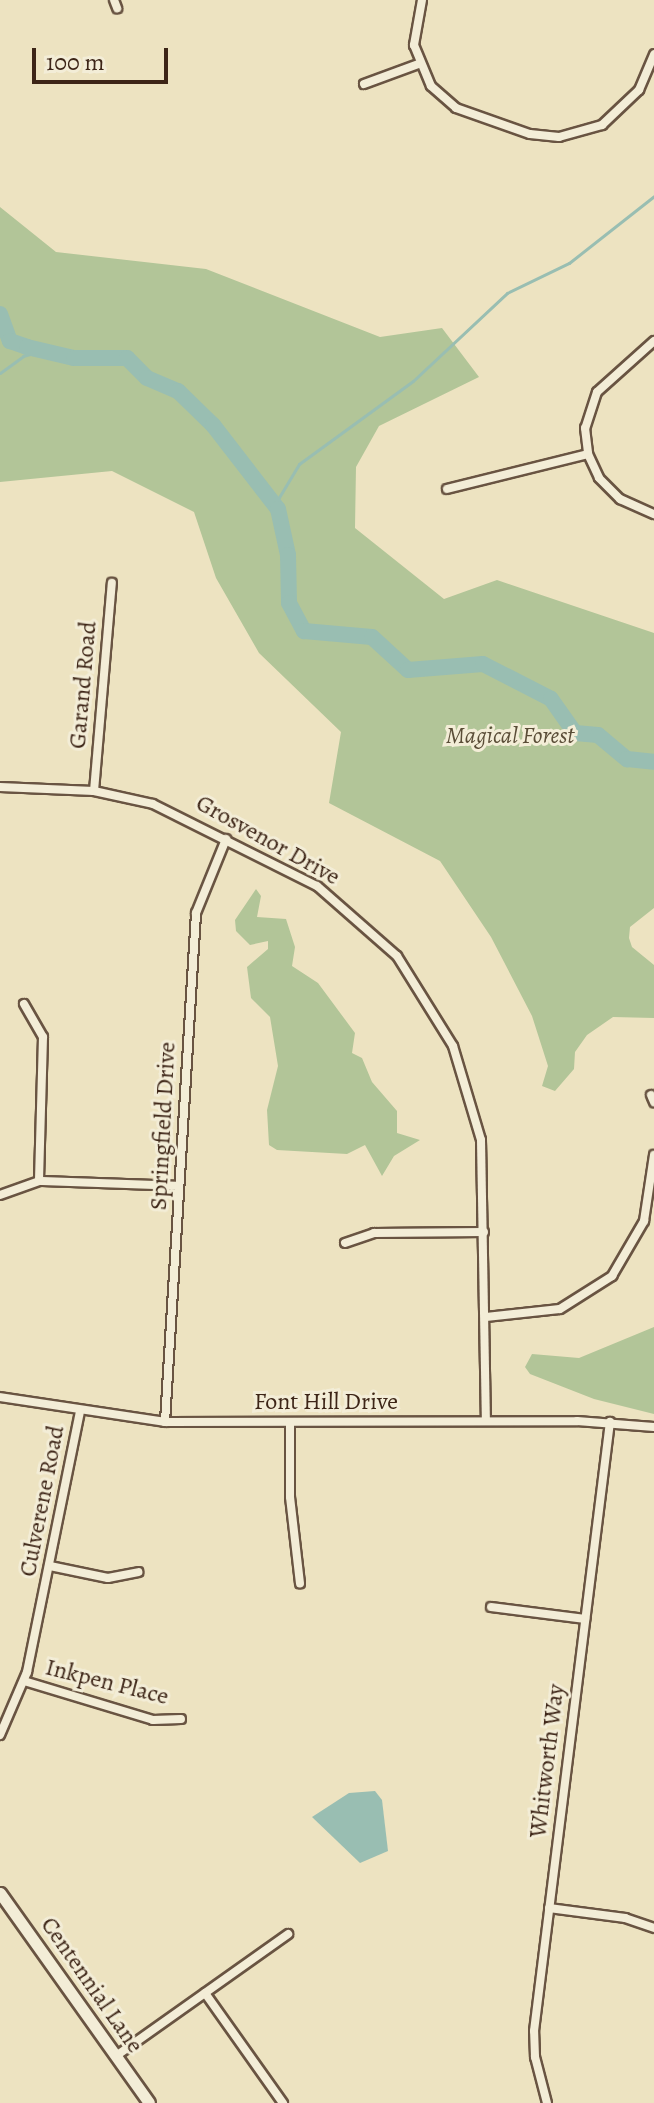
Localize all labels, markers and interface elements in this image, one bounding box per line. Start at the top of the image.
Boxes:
scale bar [36,32,172,82]
text: 100 m [46,46,105,78]
street label: Garand Road [63,620,103,750]
park label: Magical Forest [446,722,574,750]
street label: Grosvenor Drive [191,789,345,891]
street label: Springfield Drive [144,1041,182,1211]
street label: Font Hill Drive [254,1388,398,1416]
street label: Culverene Road [13,1423,71,1579]
street label: Inkpen Place [43,1653,171,1711]
street label: Whitworth Way [523,1682,571,1840]
street label: Centennial Lane [35,1912,149,2058]

